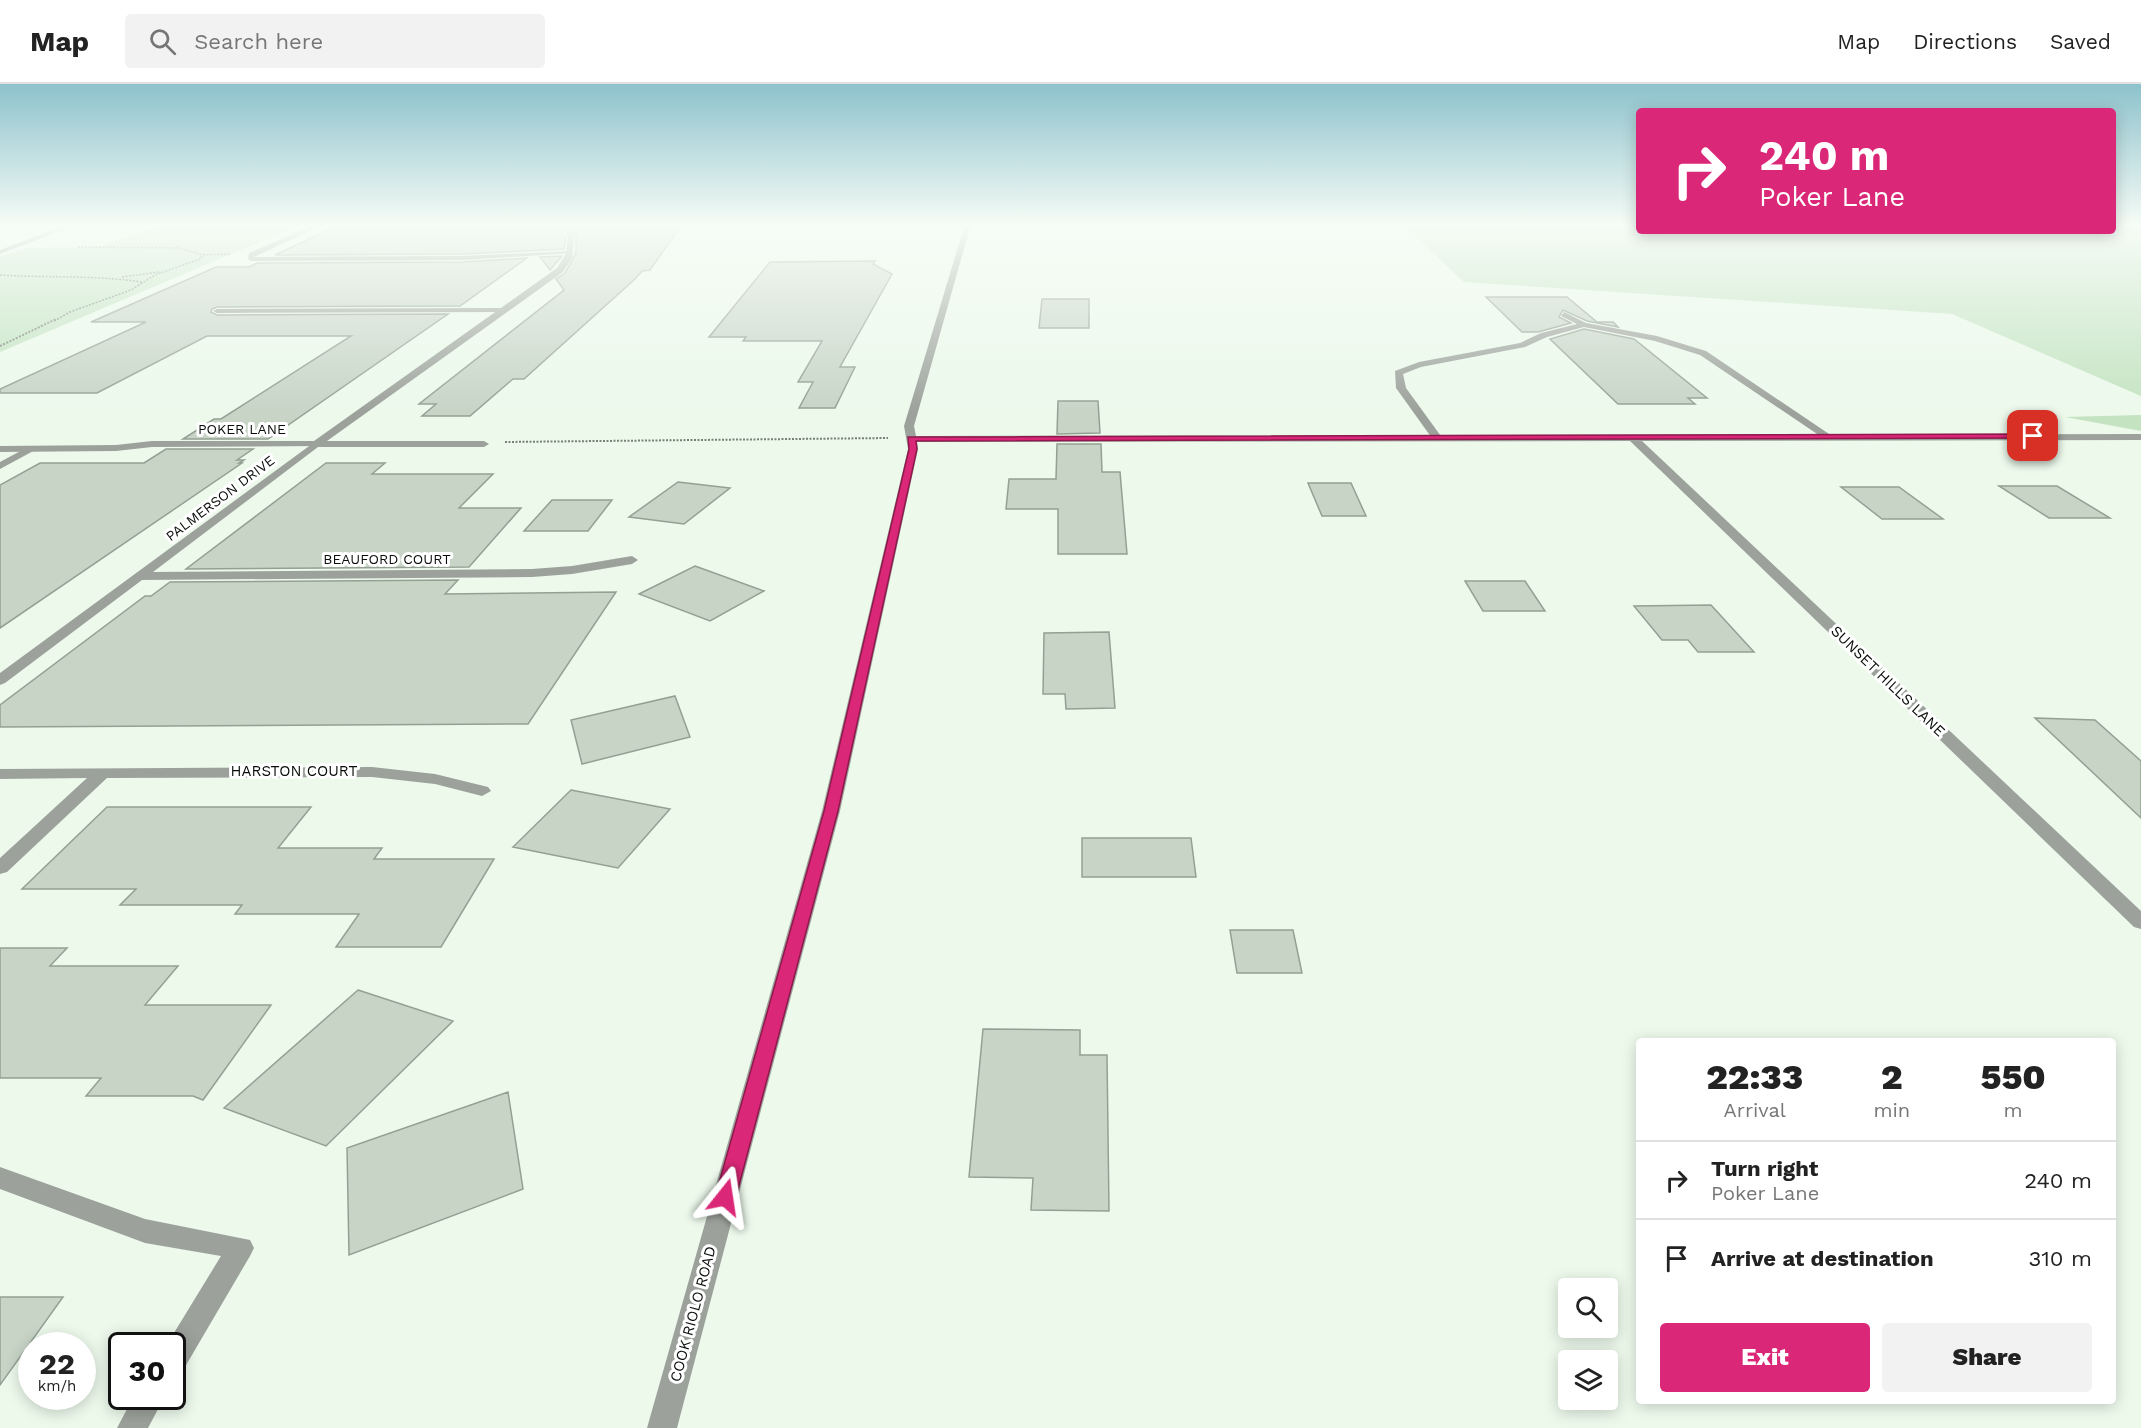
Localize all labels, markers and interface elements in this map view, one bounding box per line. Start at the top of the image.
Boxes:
search box [125,14,545,68]
text: Map [30,25,89,58]
icon: search [146,25,179,58]
text: Search here [194,29,323,54]
text: Map [1837,29,1880,54]
text: Directions [1913,29,2017,54]
text: Saved [2050,29,2111,54]
text: 240 m [1759,131,1889,180]
icon: right [1660,132,1738,210]
text: Poker Lane [1759,181,1905,213]
pin [2007,410,2058,461]
icon: arrive [2016,419,2049,452]
street label: POKER LANE [198,421,286,437]
street label: PALMERSON DRIVE [163,452,277,544]
street label: BEAUFORD COURT [323,551,451,567]
street label: SUNSET HILLS LANE [1827,622,1949,740]
street label: HARSTON COURT [231,762,358,780]
text: 22:33 [1706,1056,1803,1098]
text: 2 [1881,1056,1903,1098]
text: 550 [1980,1056,2046,1098]
text: Arrival [1724,1098,1786,1122]
text: min [1873,1098,1910,1122]
text: m [2004,1098,2023,1122]
text: Turn right [1711,1156,1818,1181]
icon: right [1660,1164,1693,1197]
position arrow [693,1165,757,1229]
text: 240 m [2024,1168,2092,1193]
text: Poker Lane [1711,1181,1819,1205]
icon: arrive [1660,1242,1693,1275]
street label: COOK RIOLO ROAD [666,1244,720,1384]
text: Arrive at destination [1711,1246,1934,1271]
text: 310 m [2028,1246,2092,1271]
map controls [1558,1278,1618,1410]
button: search [1558,1278,1618,1338]
button: Exit [1660,1323,1870,1392]
button: Share [1882,1323,2092,1392]
speed limit sign: 30 [108,1332,186,1410]
text: 22 [39,1346,75,1381]
button: layers [1558,1350,1618,1410]
text: km/h [38,1377,76,1395]

